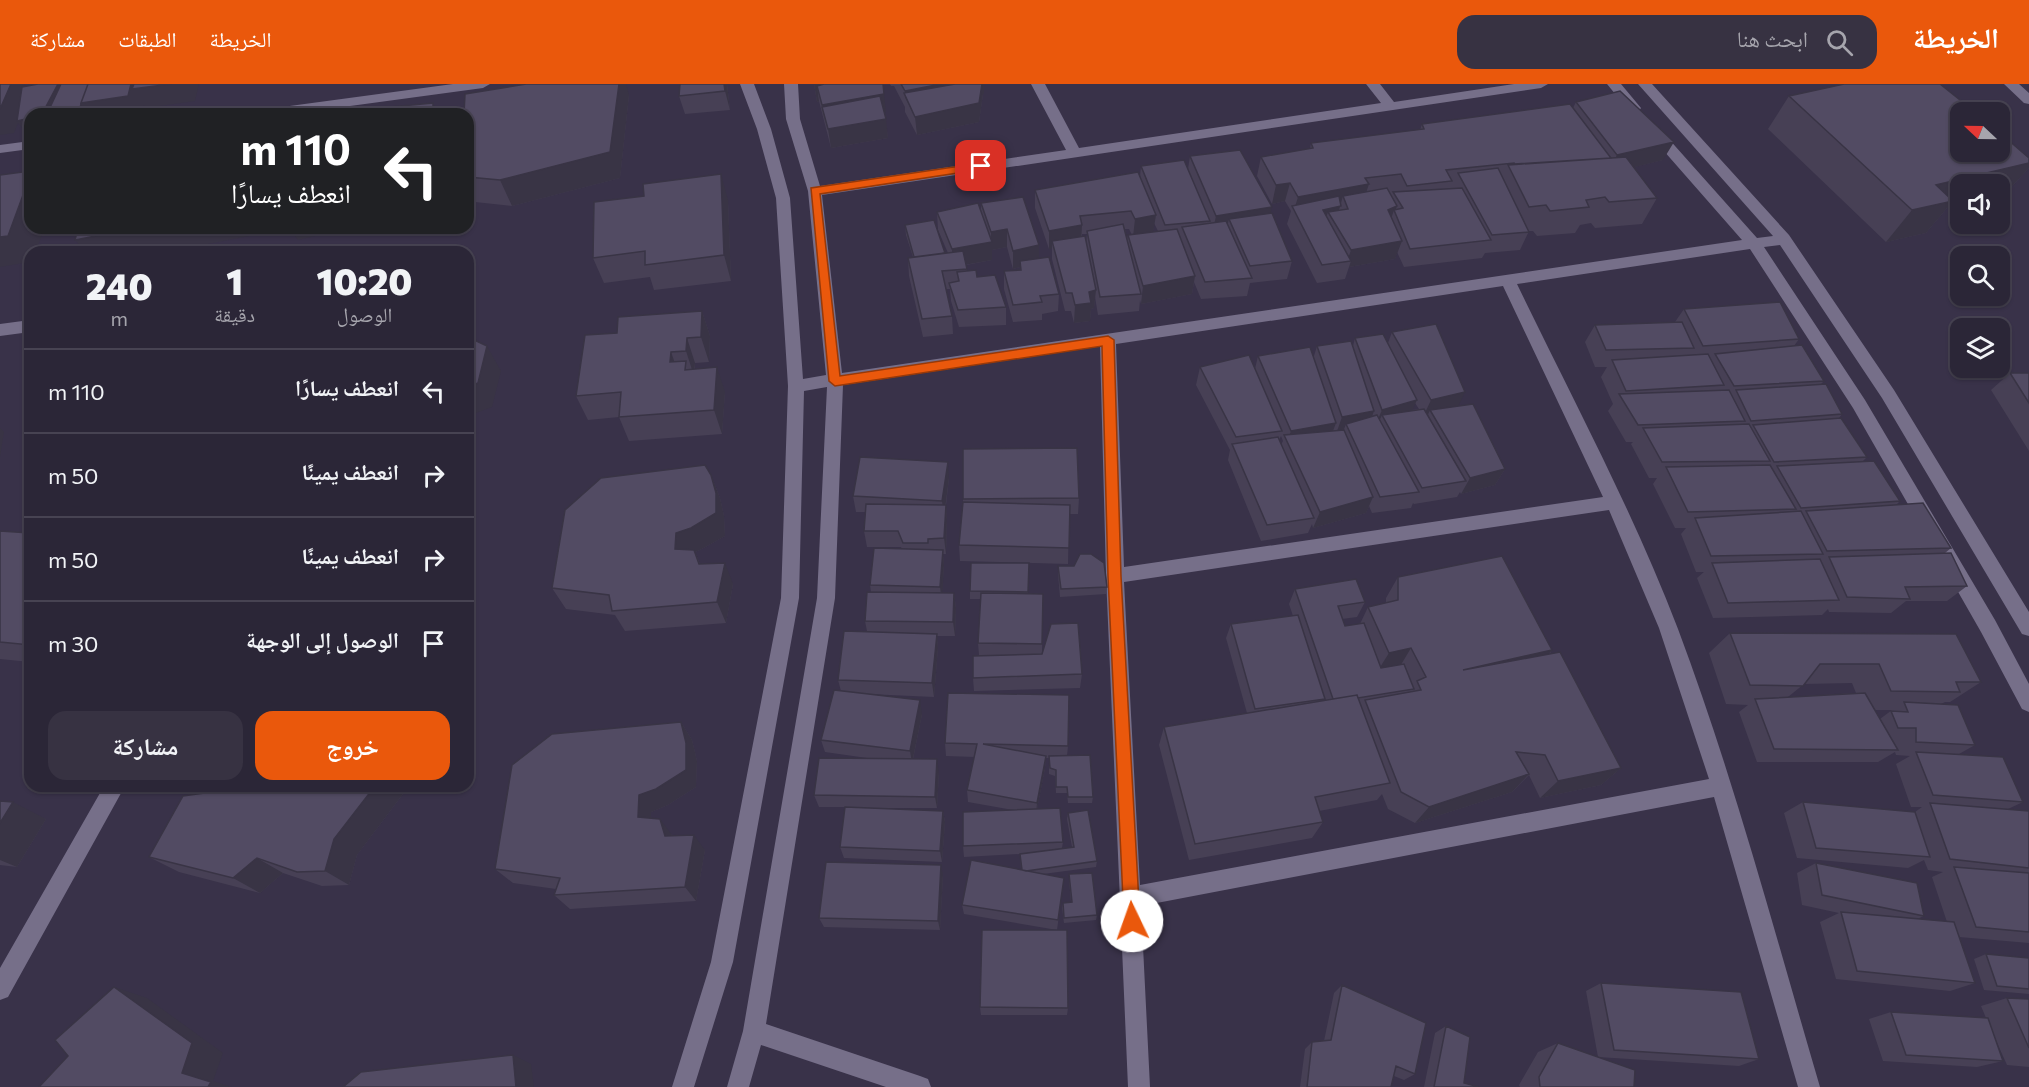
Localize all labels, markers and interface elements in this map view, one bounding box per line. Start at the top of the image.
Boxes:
search box [1457,15,1877,69]
text: الخريطة [1913,20,1999,54]
text: ابحث هنا [1737,25,1808,52]
text: مشاركة [30,26,85,51]
text: الطبقات [118,26,177,51]
text: الخريطة [210,26,271,51]
icon: search [1823,26,1856,59]
north arrow [1950,102,2010,162]
map controls [1950,102,2010,378]
text: 110 m [240,122,351,174]
icon: left [372,132,450,210]
pin [955,140,1006,191]
icon: arrive [964,149,997,182]
button: sound [1950,174,2010,234]
text: انعطف يسارًا [231,176,351,209]
button: search [1950,246,2010,306]
text: 1 [226,258,243,302]
text: 10:20 [317,258,412,302]
text: 240 [86,263,153,307]
text: دقيقة [214,302,255,326]
text: الوصول [337,302,392,326]
text: m [110,306,128,330]
button: layers [1950,318,2010,378]
text: انعطف يسارًا [295,374,399,401]
icon: left [417,375,450,408]
text: 110 m [48,378,105,405]
text: انعطف يمينًا [301,458,399,485]
icon: right [417,459,450,492]
text: 50 m [48,462,98,489]
text: انعطف يمينًا [301,542,399,569]
icon: right [417,543,450,576]
text: 50 m [48,546,98,573]
text: الوصول إلى الوجهة [246,626,399,653]
icon: arrive [417,627,450,660]
text: 30 m [48,630,98,657]
button: مشاركة [48,711,243,780]
button: خروج [255,711,450,780]
position arrow [1100,889,1164,953]

